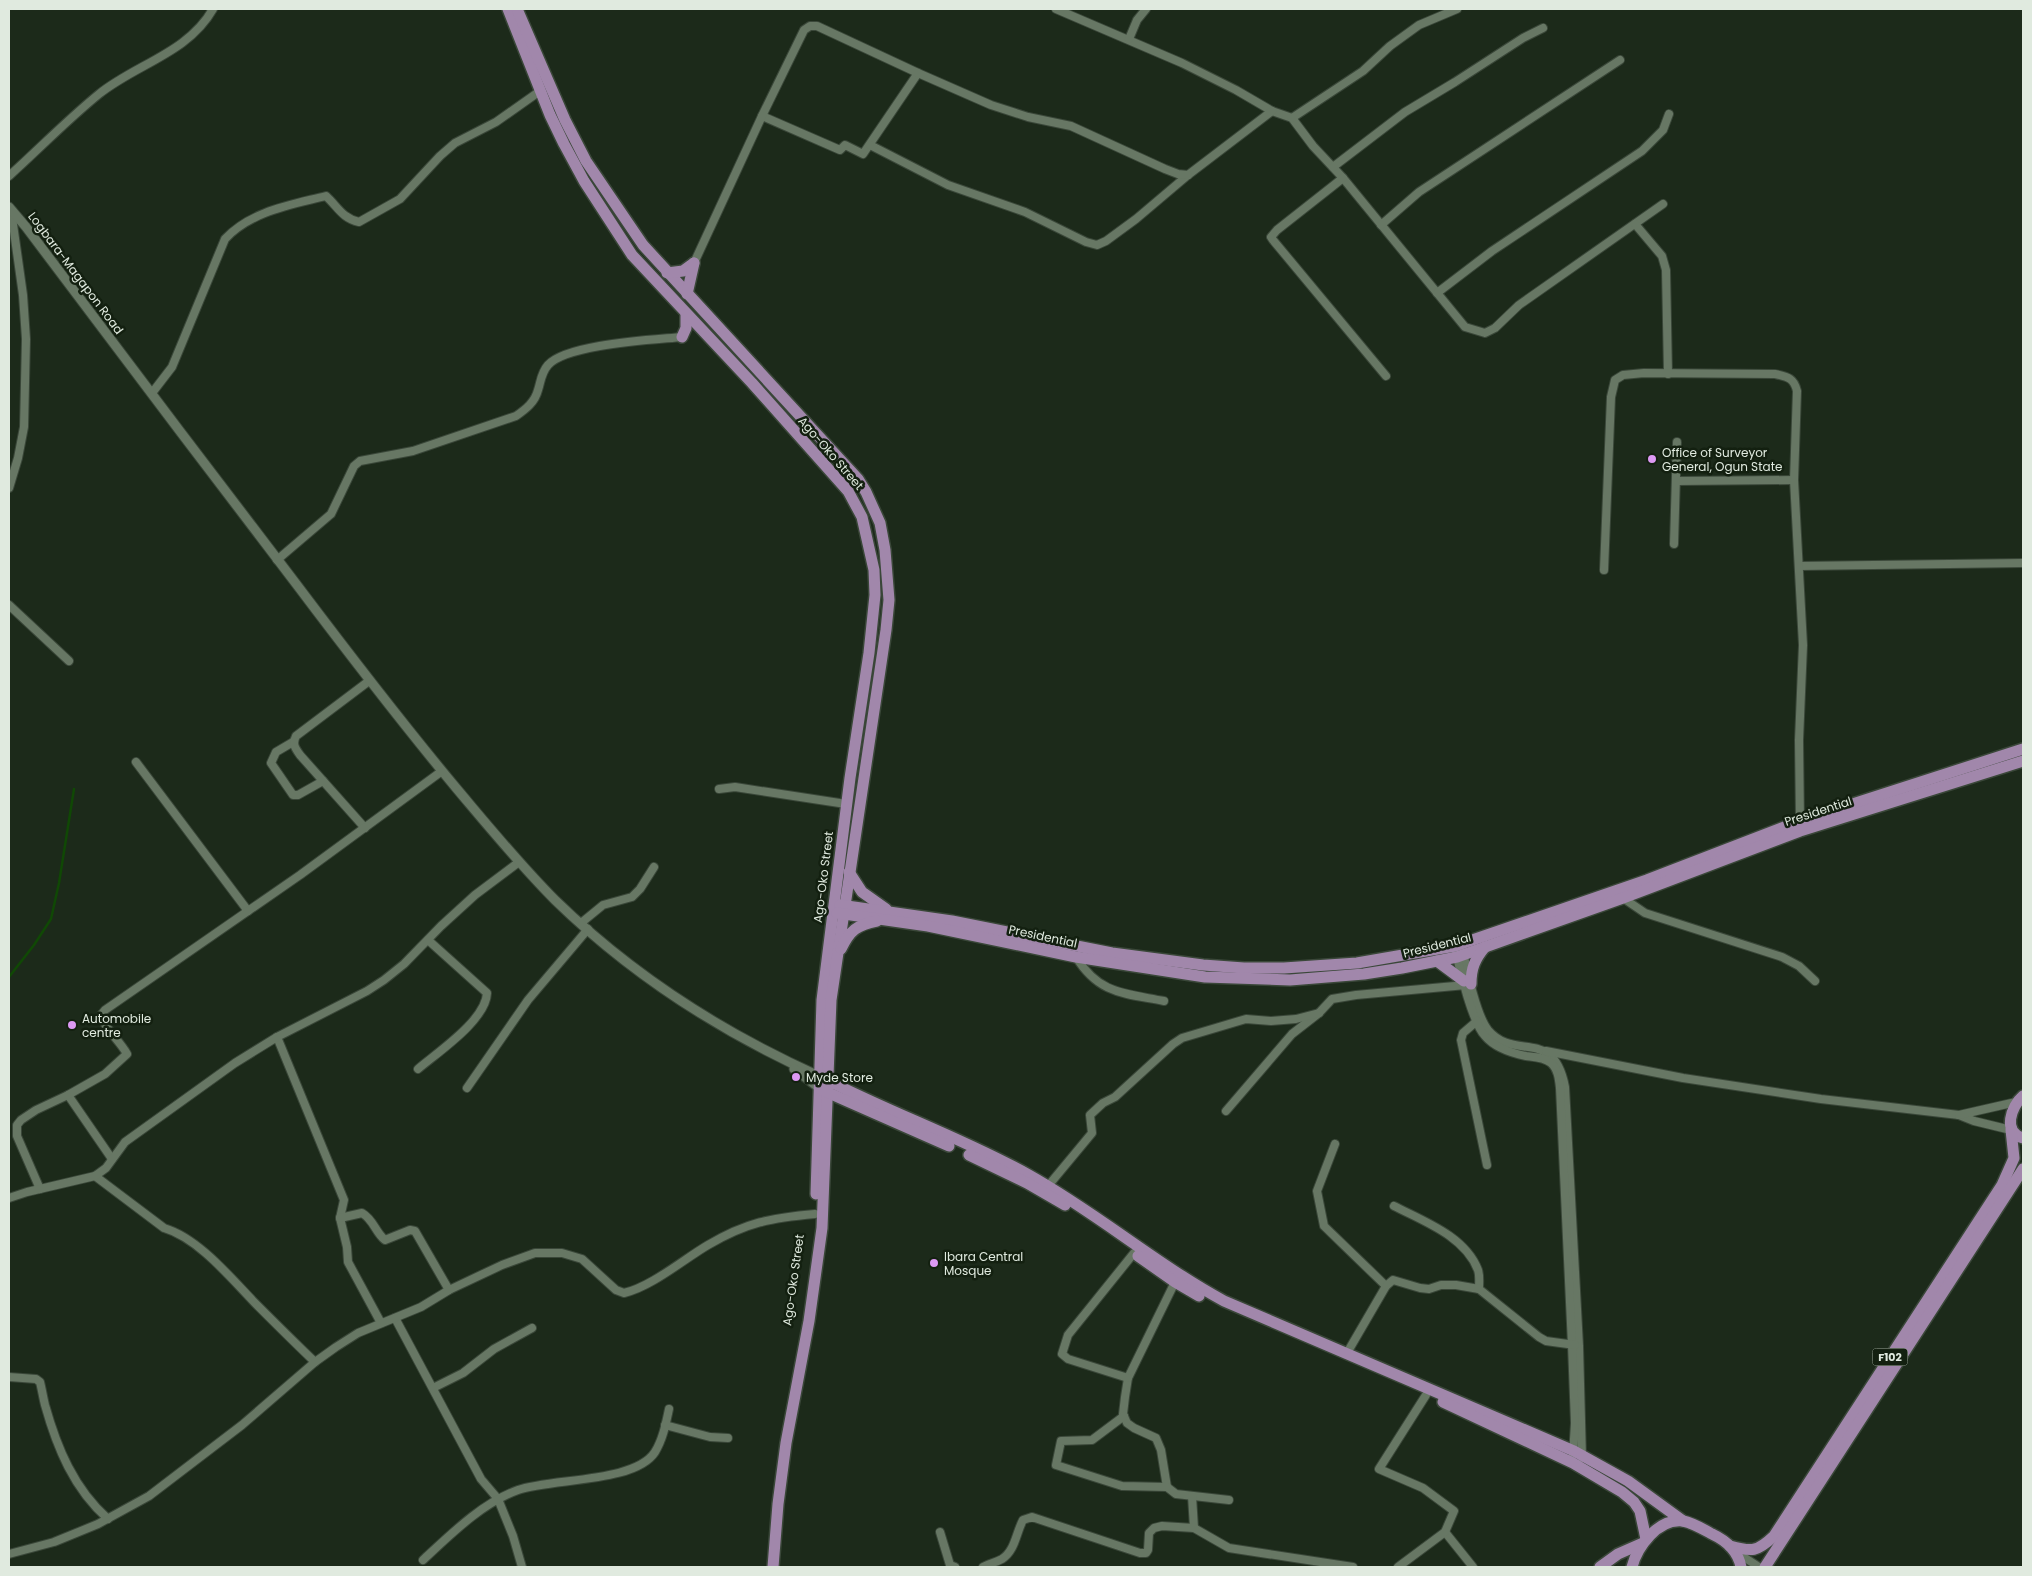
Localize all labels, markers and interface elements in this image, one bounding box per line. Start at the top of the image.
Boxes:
street label: Logbara-Magapon Road [24,208,128,338]
street label: Ago-Oko Street [794,413,868,493]
place label: Office of Surveyor General, Ogun State [1662,444,1782,475]
marker: Office of Surveyor General, Ogun State [1646,453,1658,465]
street label: Presidential [1782,792,1854,830]
street label: Ago-Oko Street [809,830,837,924]
street label: Presidential [1007,920,1079,952]
street label: Presidential [1401,928,1473,962]
place label: Automobile centre [82,1010,151,1041]
marker: Automobile centre [66,1019,78,1031]
place label: Myde Store [806,1069,873,1086]
marker: Myde Store [790,1071,802,1083]
street label: Ago-Oko Street [778,1233,808,1327]
place label: Ibara Central Mosque [944,1248,1023,1279]
marker: Ibara Central Mosque [928,1257,940,1269]
road number: F102 [1872,1348,1908,1365]

